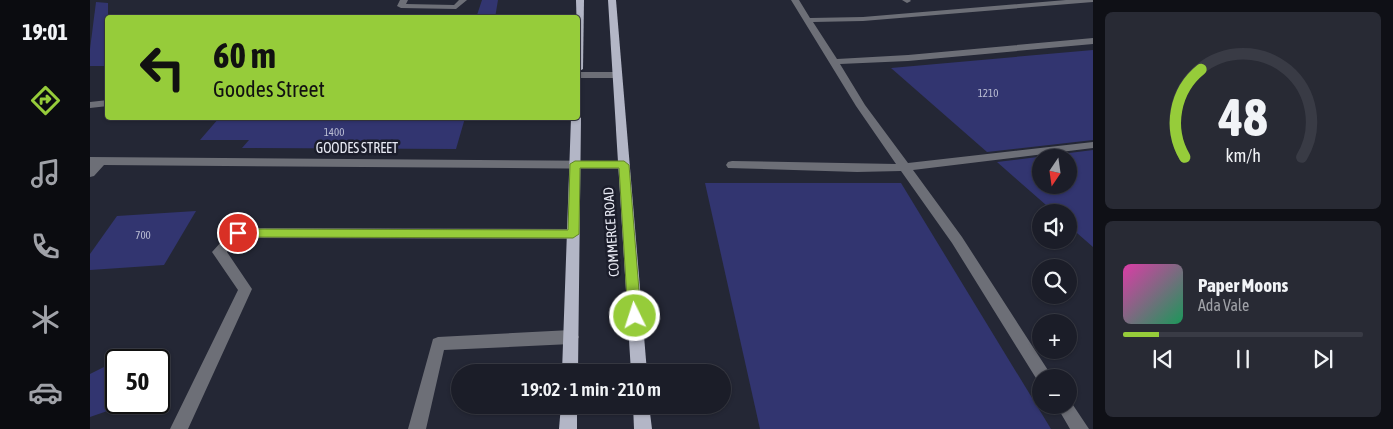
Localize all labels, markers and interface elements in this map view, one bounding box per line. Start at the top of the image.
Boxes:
text: 19:01 [22,19,68,45]
icon: left [130,35,195,100]
text: 60 m [213,35,276,75]
text: Goodes Street [213,76,325,102]
icon: directions [28,83,63,118]
house number: 1210 [978,87,998,99]
text: 48 [1218,87,1267,147]
house number: 1400 [324,126,344,138]
street label: GOODES STREET [316,140,398,156]
text: km/h [1225,145,1261,166]
north arrow [1032,149,1078,194]
map controls [1032,149,1077,414]
icon: music [28,156,63,191]
street label: COMMERCE ROAD [600,187,622,277]
button: sound [1032,204,1077,249]
pin [217,212,259,254]
icon: arrive [224,219,252,247]
icon: phone [28,229,63,264]
house number: 700 [135,229,151,241]
button: search [1032,259,1077,304]
text: Paper Moons [1198,274,1288,296]
position arrow [608,289,660,341]
text: Ada Vale [1198,296,1249,314]
icon: climate [28,302,63,337]
button: + [1032,314,1077,359]
icon: previous [1149,345,1177,373]
icon: pause [1229,345,1257,373]
icon: next [1309,345,1337,373]
speed limit sign: 50 [105,349,170,414]
button: − [1032,369,1077,414]
icon: car [28,375,63,410]
text: 19:02 · 1 min · 210 m [521,378,661,400]

